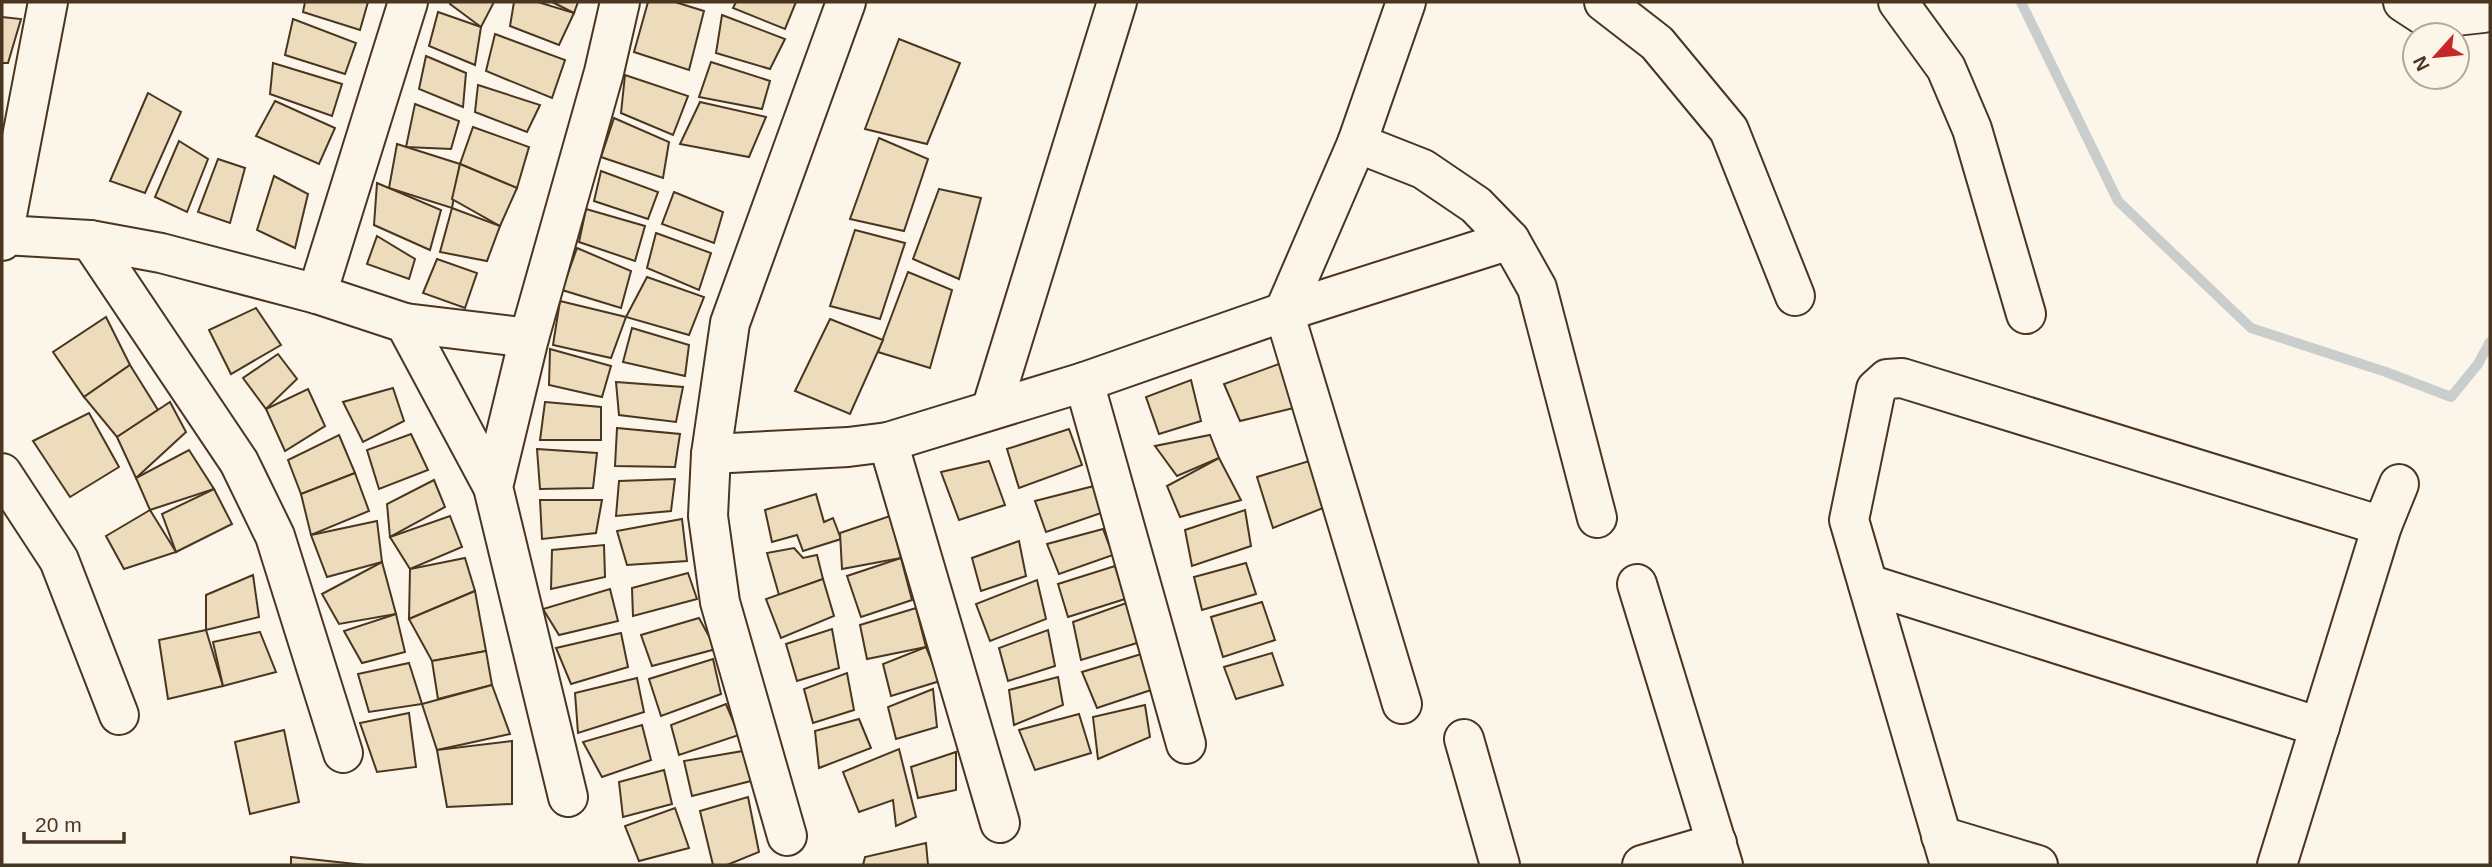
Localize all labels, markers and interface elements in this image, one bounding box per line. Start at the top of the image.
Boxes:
north arrow [2401,21,2471,91]
text: N [2409,53,2434,74]
scale bar [24,800,124,844]
text: 20 m [35,813,82,836]

